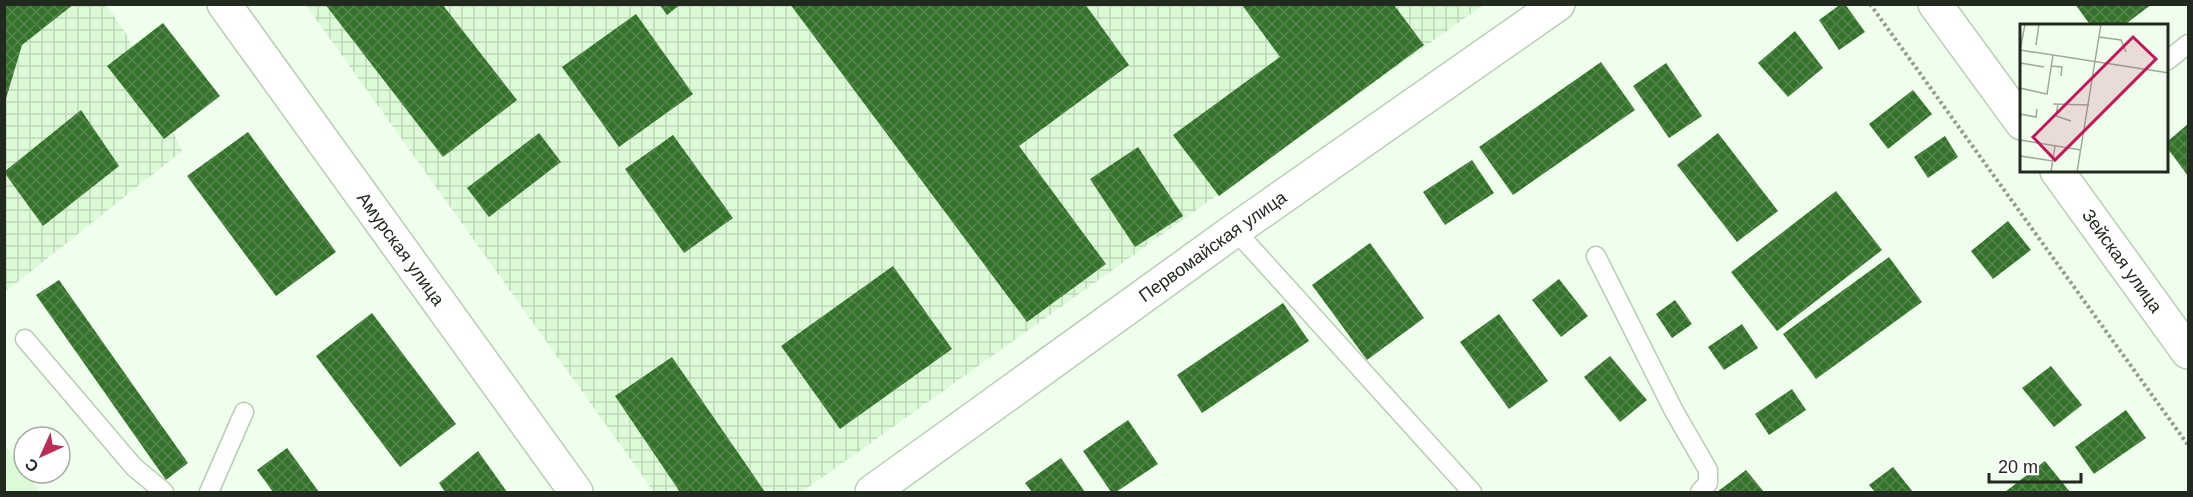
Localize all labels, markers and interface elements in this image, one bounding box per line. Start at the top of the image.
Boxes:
inset map [2020,24,2169,172]
street label: Первомайская улица [1135,187,1291,306]
street label: Амурская улица [353,188,449,310]
street label: Зейская улица [2078,205,2167,317]
north arrow [12,425,72,485]
scale bar [1989,446,2080,484]
text: С [21,455,42,475]
text: 20 m [1998,457,2038,477]

